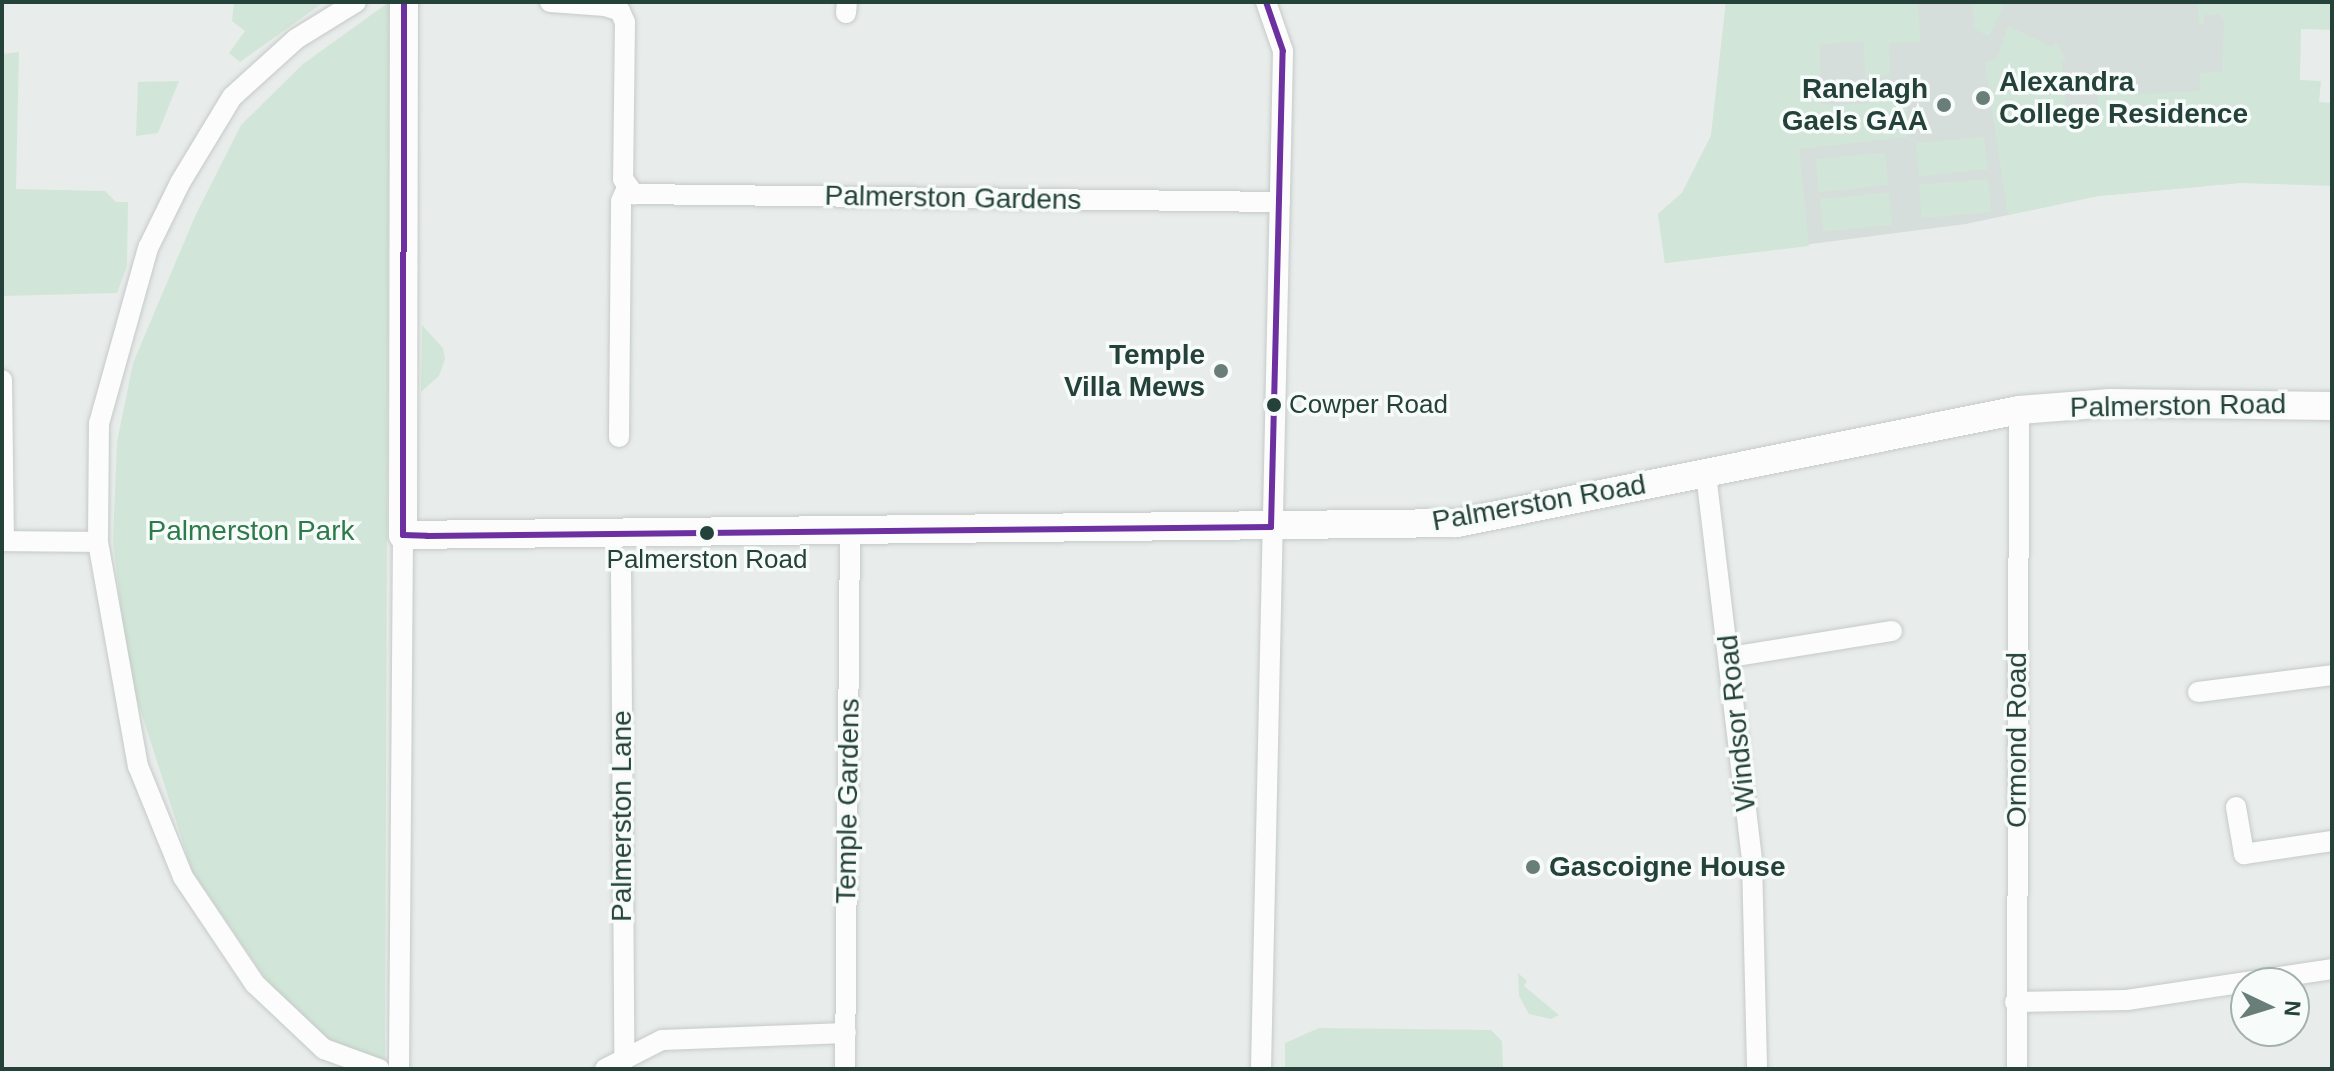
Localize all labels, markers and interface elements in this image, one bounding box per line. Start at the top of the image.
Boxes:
place label: Alexandra College Residence [1999,65,2248,131]
place label: Ranelagh Gaels GAA [1782,72,1928,138]
marker: Alexandra College Residence [1974,89,1992,107]
marker: Ranelagh Gaels GAA [1935,96,1953,114]
street label: Palmerston Gardens [824,179,1082,217]
place label: Temple Villa Mews [1064,338,1205,404]
marker: Temple Villa Mews [1212,362,1230,380]
street label: Palmerston Road [2070,387,2286,425]
place label: Cowper Road [1289,389,1448,421]
marker: Cowper Road [1266,397,1282,413]
street label: Palmerston Road [1430,468,1648,538]
park label: Palmerston Park [148,514,354,548]
marker: Palmerston Road [699,525,715,541]
place label: Palmerston Road [607,544,807,576]
street label: Windsor Road [1711,633,1763,813]
street label: Ormond Road [2000,652,2034,828]
street label: Temple Gardens [829,698,867,904]
street label: Palmerston Lane [605,710,639,922]
place label: Gascoigne House [1549,850,1786,884]
marker: Gascoigne House [1524,858,1542,876]
north arrow [2230,967,2310,1047]
text: N [2279,1000,2305,1017]

